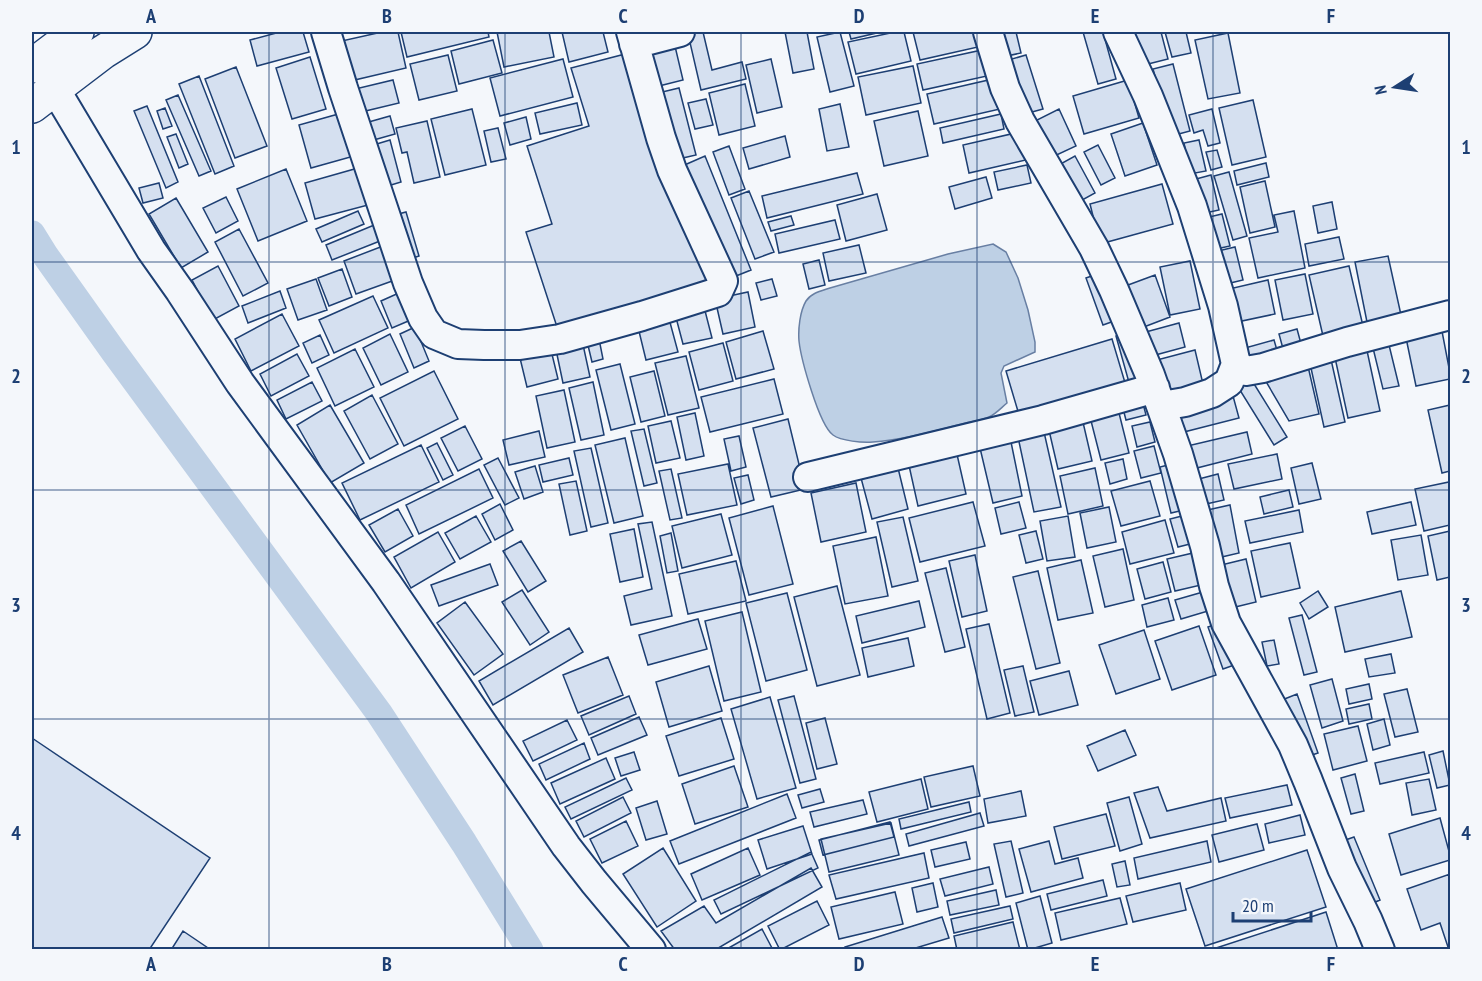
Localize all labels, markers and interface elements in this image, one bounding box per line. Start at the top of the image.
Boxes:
text: A [145,3,157,29]
text: B [382,3,392,29]
text: C [618,3,628,29]
text: D [854,3,865,29]
text: E [1091,3,1099,29]
text: F [1327,3,1335,29]
north arrow [1365,57,1425,117]
text: N [1370,84,1391,96]
text: 1 [11,134,21,160]
text: 1 [1461,134,1471,160]
text: 2 [11,363,21,389]
text: 2 [1461,363,1471,389]
text: 3 [11,592,21,618]
text: 3 [1461,592,1471,618]
text: 4 [11,820,21,846]
text: 4 [1461,820,1471,846]
scale bar [1233,885,1311,923]
text: 20 m [1242,894,1274,917]
text: A [145,951,157,977]
text: B [382,951,392,977]
text: C [618,951,628,977]
text: D [854,951,865,977]
text: E [1091,951,1099,977]
text: F [1327,951,1335,977]

